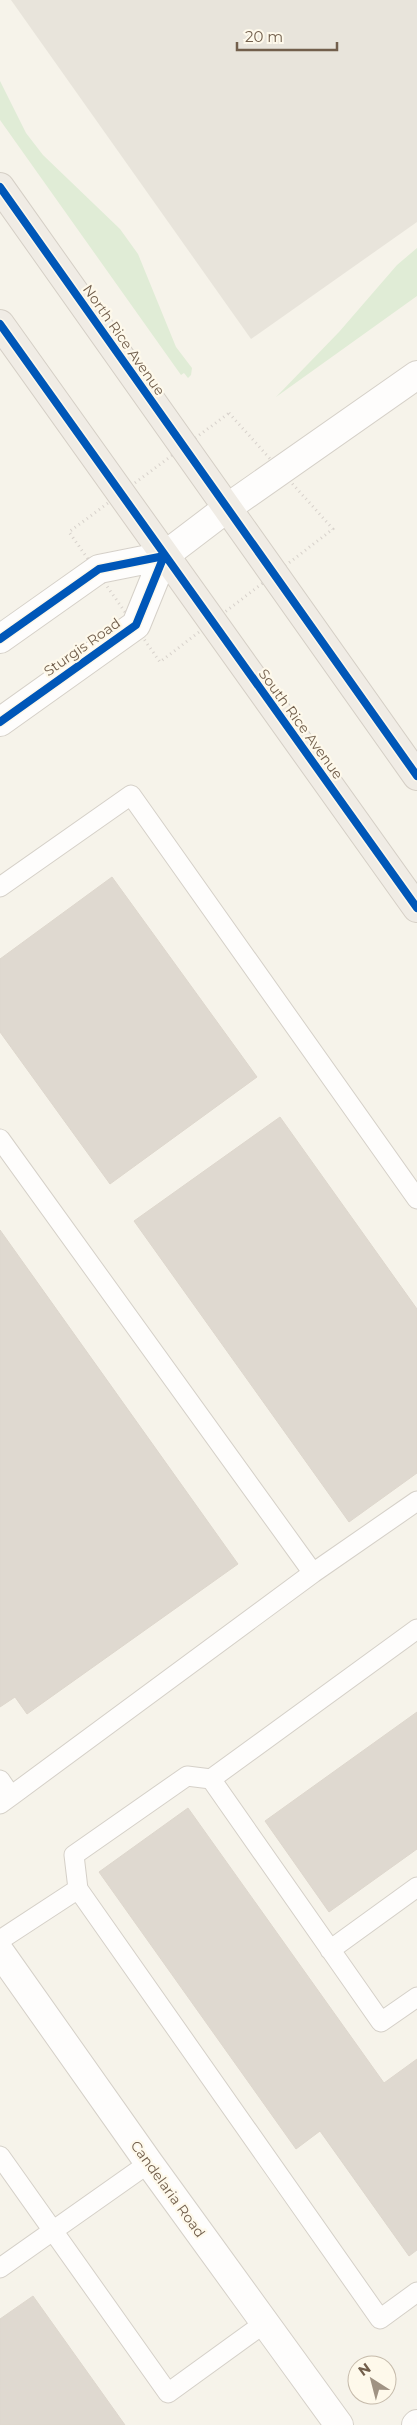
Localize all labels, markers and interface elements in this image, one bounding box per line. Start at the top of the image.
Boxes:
scale bar [237,20,337,52]
text: 20 m [245,27,283,46]
street label: North Rice Avenue [79,281,169,399]
street label: Sturgis Road [40,614,124,680]
street label: South Rice Avenue [255,665,347,783]
street label: Candelaria Road [127,2137,209,2241]
north arrow [347,2355,397,2405]
text: N [354,2359,374,2380]

